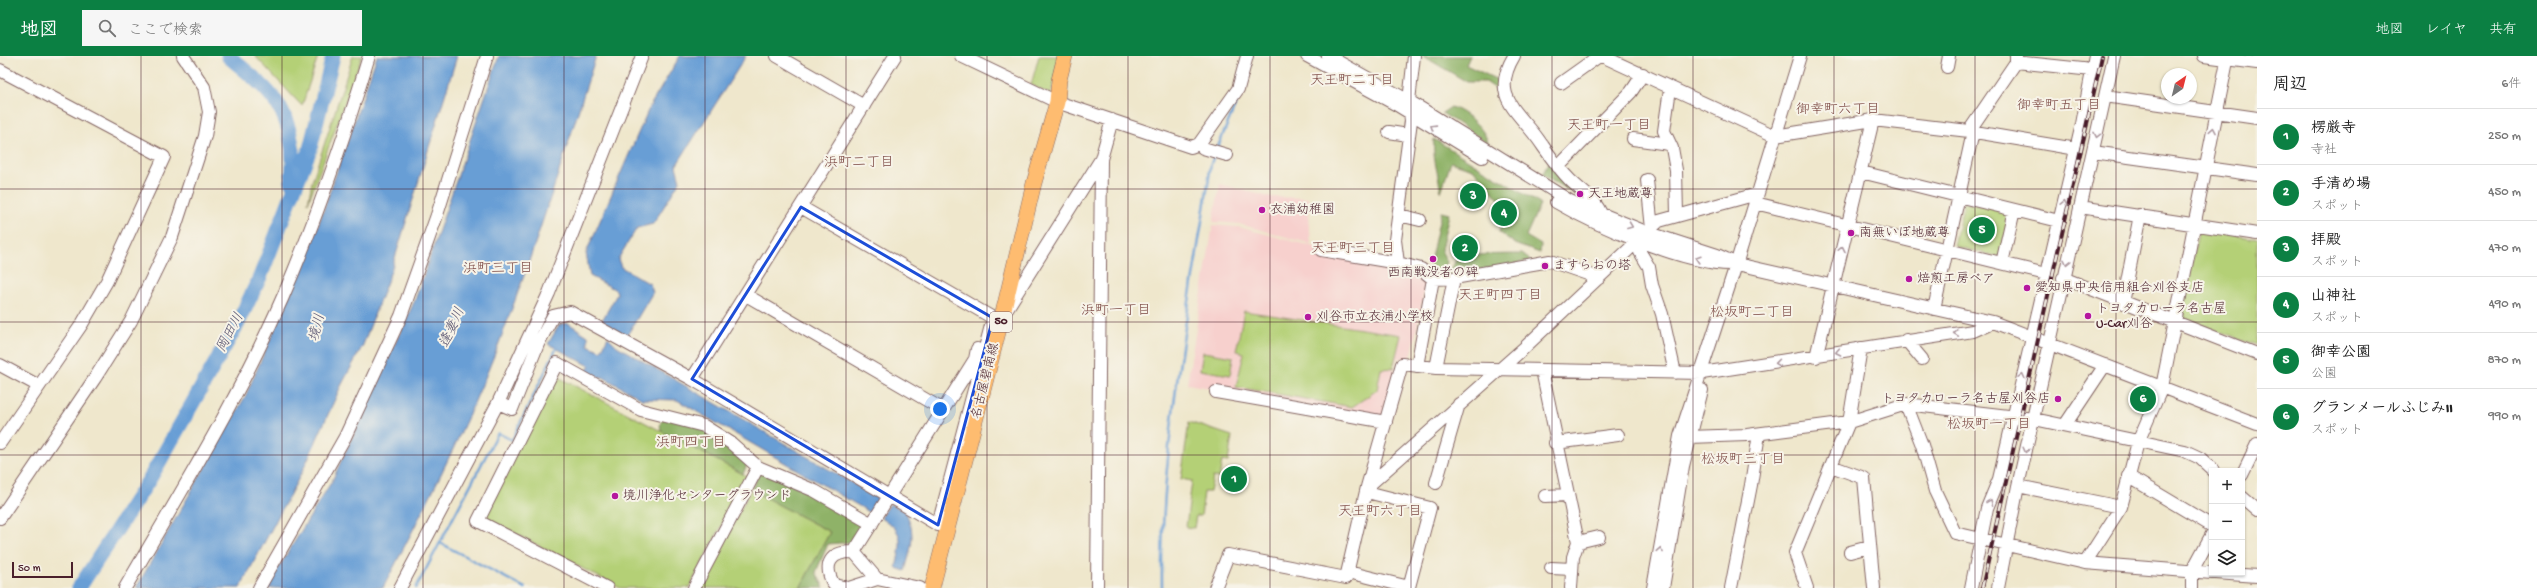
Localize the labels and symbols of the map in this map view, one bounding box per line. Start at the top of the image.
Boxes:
north arrow [2161,68,2197,104]
district label: 天王町二丁目 [1310,73,1394,90]
district label: 御幸町五丁目 [2017,98,2101,115]
district label: 御幸町六丁目 [1796,102,1880,119]
district label: 天王町一丁目 [1567,118,1651,135]
one-way arrow [1430,125,1437,132]
one-way arrow [2208,127,2217,133]
one-way arrow [2093,132,2101,138]
district label: 浜町二丁目 [824,155,894,172]
pin: 3 [1460,181,1486,211]
place label: 天王地蔵尊 [1588,187,1653,202]
marker: 天王地蔵尊 [1575,189,1585,199]
pin: 4 [1491,198,1517,228]
one-way arrow [2059,200,2067,206]
place label: 衣浦幼稚園 [1270,202,1335,218]
marker: 衣浦幼稚園 [1257,205,1267,215]
pin: 5 [1969,215,1995,245]
one-way arrow [1626,222,1633,230]
place label: 南無いぼ地蔵尊 [1859,226,1950,241]
marker: 南無いぼ地蔵尊 [1846,228,1856,238]
pin: 2 [1452,233,1478,263]
district label: 天王町三丁目 [1311,241,1395,258]
one-way arrow [1838,246,1846,252]
marker: 西南戦没者の碑 [1428,254,1438,264]
one-way arrow [1695,255,1702,264]
one-way arrow [2063,258,2072,265]
place label: ますらおの塔 [1553,259,1631,274]
district label: 浜町三丁目 [463,261,533,278]
marker: ますらおの塔 [1540,261,1550,271]
place label: 西南戦没者の碑 [1387,266,1479,281]
place label: 焙煎工房ベア [1917,271,1995,287]
marker: 焙煎工房ベア [1904,274,1914,284]
place label: 愛知県中央信用組合刈谷支店 [2035,280,2204,296]
marker: 愛知県中央信用組合刈谷支店 [2022,283,2032,293]
district label: 天王町四丁目 [1458,288,1542,305]
place label: トヨタカローラ名古屋 U-Car刈谷 [2096,301,2226,332]
district label: 浜町一丁目 [1081,303,1151,320]
water label: 逢妻川 [436,305,469,351]
district label: 松坂町二丁目 [1710,305,1794,322]
water label: 岡田川 [214,310,248,356]
place label: 刈谷市立衣浦小学校 [1316,310,1433,325]
marker: トヨタカローラ名古屋 U-Car刈谷 [2083,311,2093,321]
water label: 境川 [305,312,330,344]
road number: 50 [990,312,1012,332]
marker: 刈谷市立衣浦小学校 [1303,312,1313,322]
one-way arrow [1953,328,1959,337]
street label: 名古屋碧南線 [968,340,1003,421]
one-way arrow [1835,348,1842,356]
one-way arrow [1775,358,1781,367]
one-way arrow [2018,373,2026,379]
pin: 6 [2130,384,2156,414]
place label: トヨタカローラ名古屋刈谷店 [1881,391,2050,407]
marker: トヨタカローラ名古屋刈谷店 [2053,394,2063,404]
your location [930,399,950,419]
district label: 松坂町一丁目 [1947,417,2031,434]
district label: 浜町四丁目 [656,435,726,452]
one-way arrow [2023,447,2031,453]
district label: 松坂町三丁目 [1701,452,1785,469]
pin: 1 [1221,464,1247,494]
place label: 境川浄化センターグラウンド [623,489,791,504]
marker: 境川浄化センターグラウンド [610,491,620,501]
one-way arrow [1985,498,1993,506]
district label: 天王町六丁目 [1338,504,1422,521]
one-way arrow [1655,546,1664,553]
scale bar [12,560,73,579]

